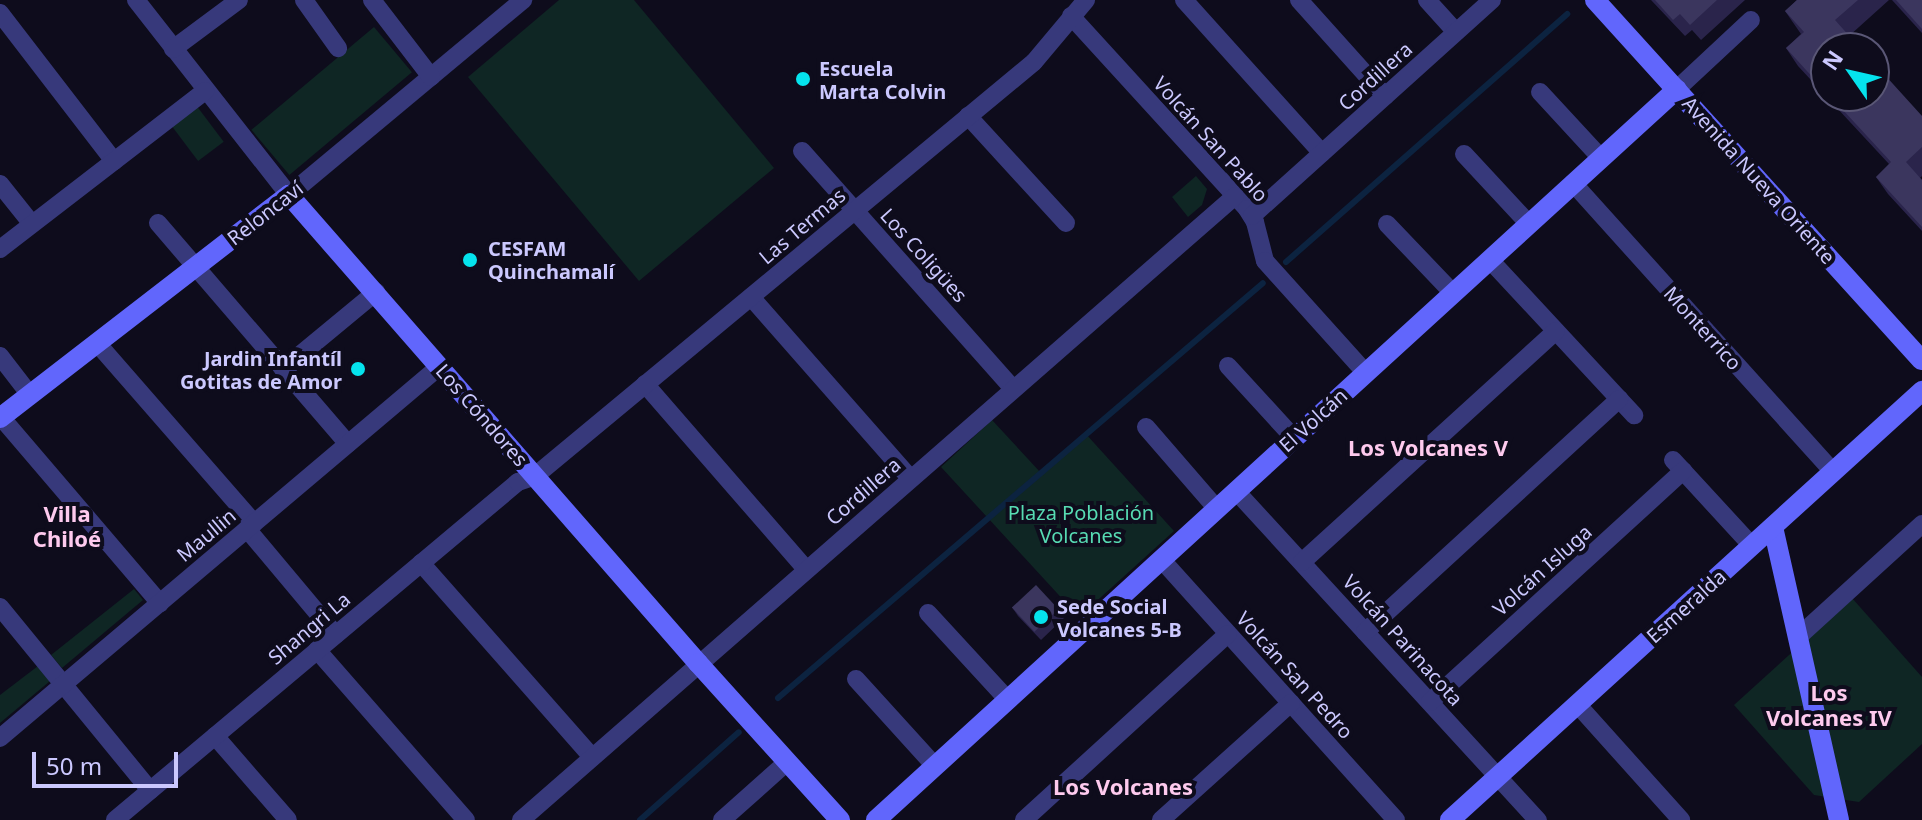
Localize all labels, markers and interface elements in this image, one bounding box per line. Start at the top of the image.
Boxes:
north arrow [1810,32,1890,112]
street label: Cordillera [1333,37,1417,115]
text: N [1814,44,1849,76]
place label: Escuela Marta Colvin [819,56,946,103]
marker: Escuela Marta Colvin [794,70,812,88]
street label: Volcán San Pablo [1149,72,1273,206]
street label: Avenida Nueva Oriente [1678,91,1840,269]
street label: Reloncaví [222,176,308,250]
street label: Las Termas [754,183,850,269]
street label: Los Coligües [876,203,972,307]
place label: CESFAM Quinchamalí [488,236,615,283]
marker: CESFAM Quinchamalí [459,249,481,271]
street label: Monterrico [1659,281,1747,375]
place label: Jardin Infantíl Gotitas de Amor [180,346,342,393]
street label: Los Cóndores [431,359,533,471]
marker: Jardin Infantíl Gotitas de Amor [349,360,367,378]
street label: El Volcán [1274,383,1352,457]
district label: Los Volcanes V [1348,435,1508,461]
street label: Cordillera [821,452,905,530]
district label: Villa Chiloé [33,500,101,552]
park label: Plaza Población Volcanes [1008,500,1154,547]
street label: Maullin [172,503,240,567]
street label: Volcán Isluga [1488,519,1596,621]
street label: Esmeralda [1641,564,1731,648]
street label: Volcán Parinacota [1338,570,1468,710]
street label: Shangri La [263,587,355,669]
place label: Sede Social Volcanes 5-B [1057,594,1182,641]
street label: Volcán San Pedro [1232,607,1358,743]
marker: Sede Social Volcanes 5-B [1032,608,1050,626]
district label: Los Volcanes IV [1766,679,1892,730]
scale bar [36,736,182,786]
text: 50 m [46,749,102,782]
district label: Los Volcanes [1053,774,1193,800]

